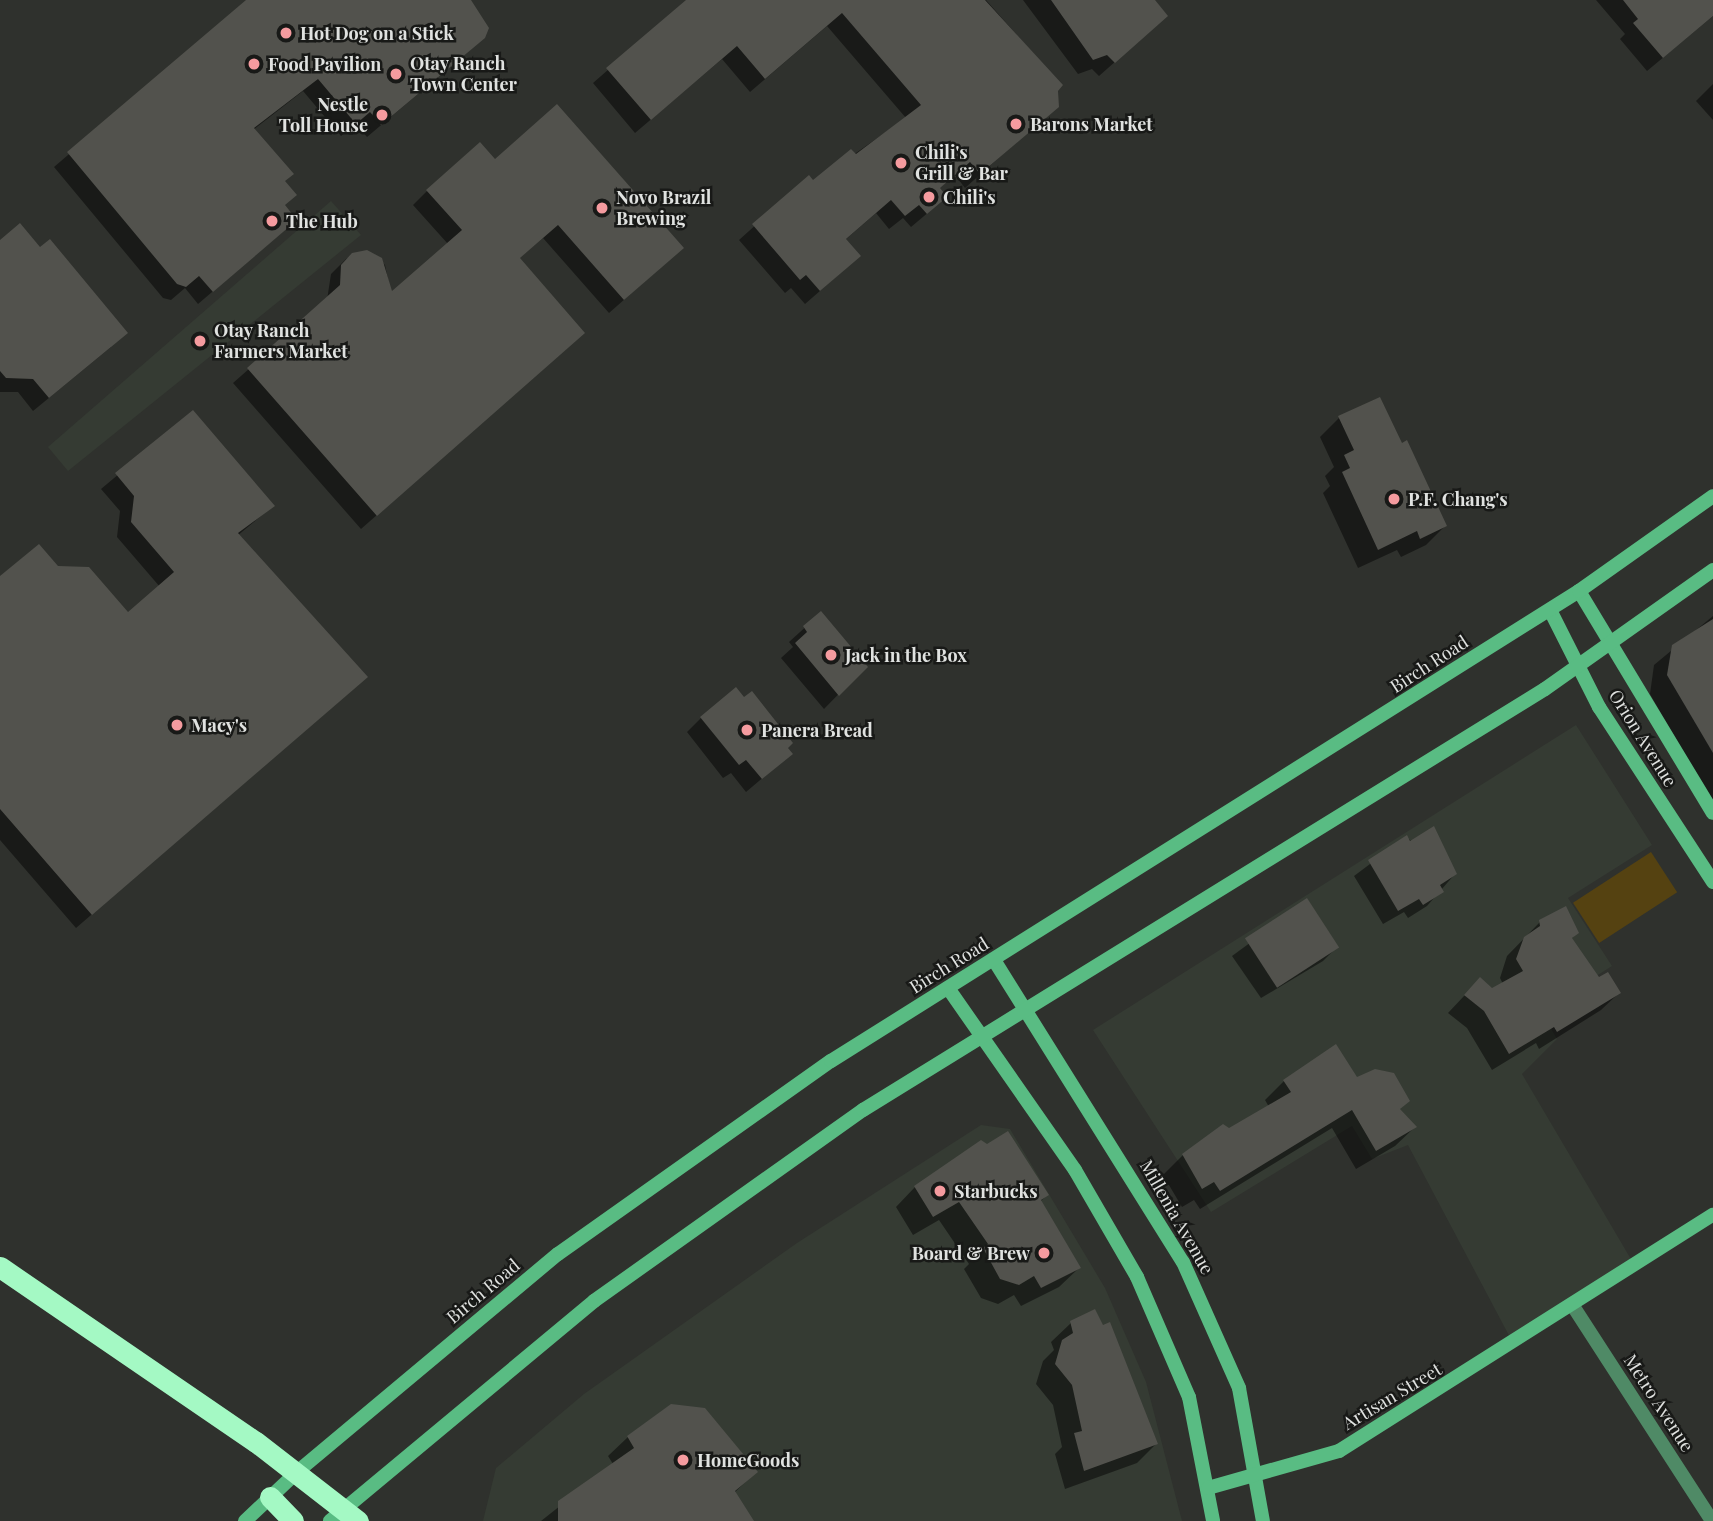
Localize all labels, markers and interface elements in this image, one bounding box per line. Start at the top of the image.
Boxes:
place label: Hot Dog on a Stick [300,22,454,44]
marker: Hot Dog on a Stick [278,25,294,41]
place label: Food Pavilion [268,53,381,75]
place label: Otay Ranch Town Center [410,53,517,96]
marker: Food Pavilion [246,56,262,72]
marker: Otay Ranch Town Center [388,66,404,82]
place label: Nestle Toll House [279,94,368,136]
marker: Nestle Toll House [374,107,390,123]
place label: Barons Market [1030,113,1153,135]
marker: Barons Market [1008,116,1024,132]
place label: Chili's Grill & Bar [915,142,1008,184]
marker: Chili's Grill & Bar [893,155,909,171]
place label: Chili's [943,186,995,208]
place label: Novo Brazil Brewing [616,187,711,230]
marker: Chili's [921,189,937,205]
marker: Novo Brazil Brewing [594,200,610,216]
place label: The Hub [286,210,358,232]
marker: The Hub [264,213,280,229]
place label: Otay Ranch Farmers Market [214,320,348,362]
marker: Otay Ranch Farmers Market [192,333,208,349]
place label: P.F. Chang's [1408,488,1507,510]
marker: P.F. Chang's [1386,491,1402,507]
street label: Birch Road [1386,631,1472,697]
place label: Jack in the Box [845,644,967,666]
marker: Jack in the Box [823,647,839,663]
street label: Orion Avenue [1604,685,1682,791]
place label: Macy's [191,714,247,736]
marker: Macy's [169,717,185,733]
place label: Panera Bread [761,719,873,741]
marker: Panera Bread [739,722,755,738]
street label: Birch Road [906,932,992,998]
street label: Millenia Avenue [1135,1156,1219,1278]
place label: Starbucks [954,1180,1037,1202]
marker: Starbucks [932,1183,948,1199]
place label: Board & Brew [912,1242,1030,1264]
marker: Board & Brew [1036,1245,1052,1261]
street label: Birch Road [442,1254,524,1328]
street label: Metro Avenue [1619,1350,1699,1456]
street label: Artisan Street [1339,1358,1445,1434]
place label: HomeGoods [697,1449,799,1471]
marker: HomeGoods [675,1452,691,1468]

